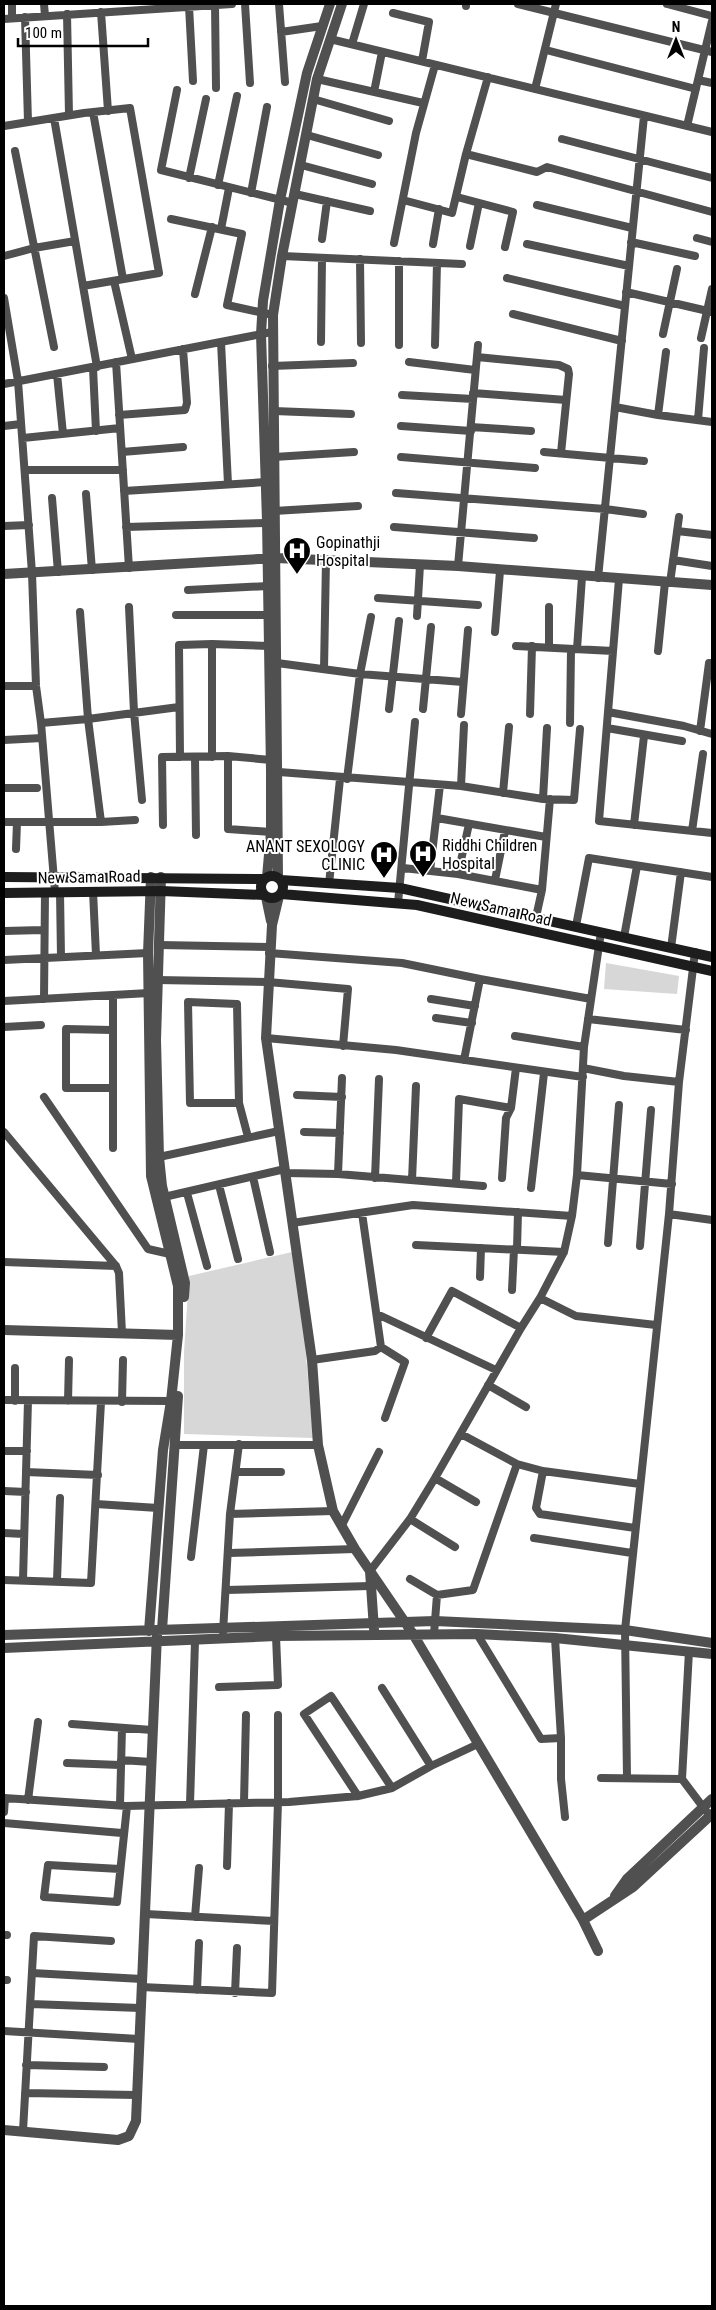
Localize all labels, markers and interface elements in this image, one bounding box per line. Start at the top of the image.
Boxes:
scale bar [18,15,148,47]
north arrow [651,15,701,65]
text: N [672,19,680,35]
text: 100 m [25,24,62,42]
place label: Gopinathji Hospital [316,533,380,570]
hospital icon: Gopinathji Hospital [282,536,312,575]
place label: Riddhi Children Hospital [442,836,537,873]
place label: ANANT SEXOLOGY CLINIC [246,837,366,874]
hospital icon: Riddhi Children Hospital [408,839,438,878]
hospital icon: ANANT SEXOLOGY CLINIC [369,840,399,879]
street label: New Sama Road [37,867,141,887]
street label: New Sama Road [449,888,553,930]

